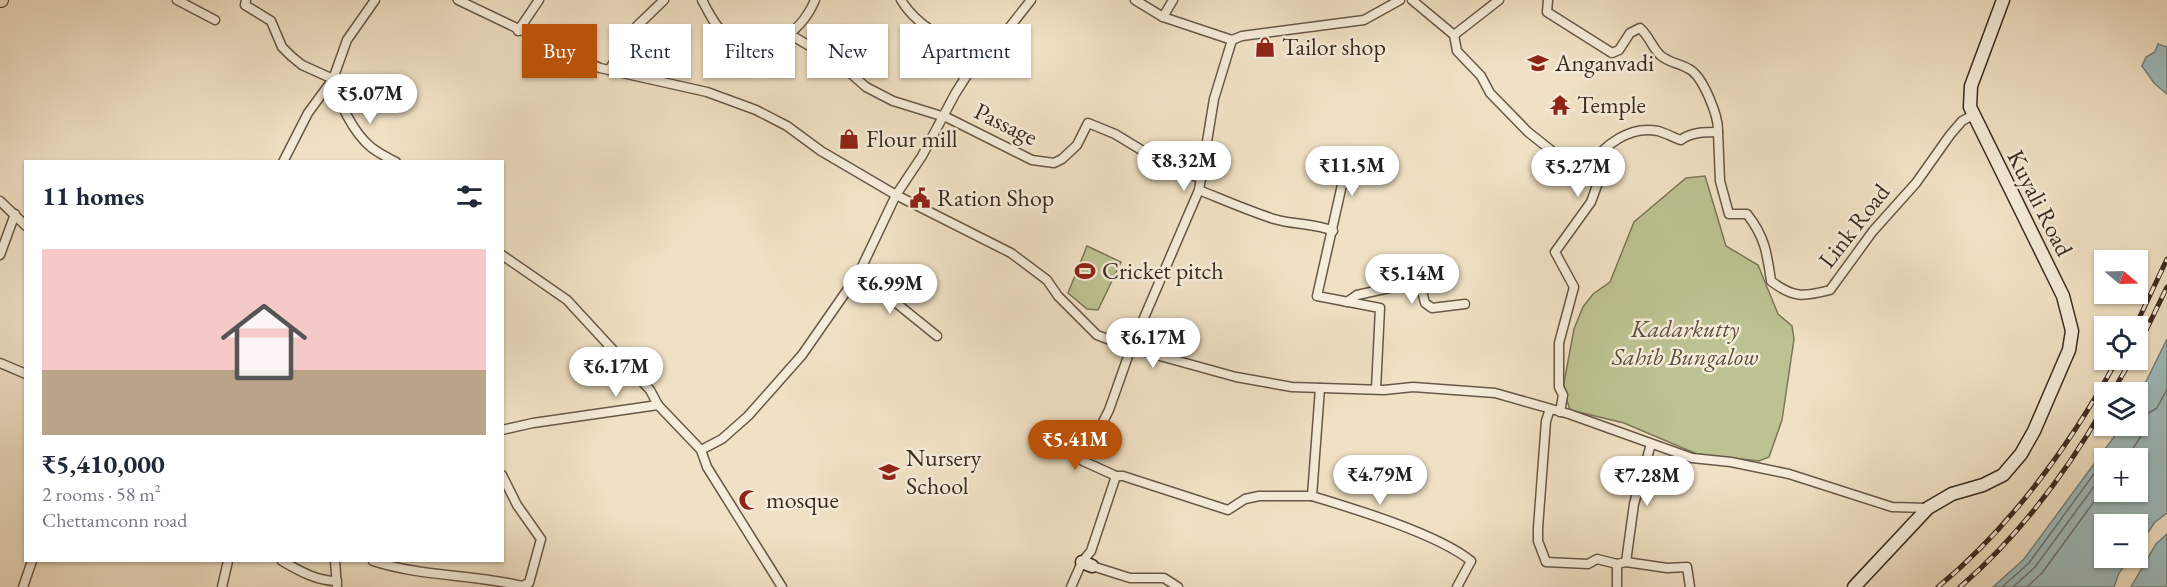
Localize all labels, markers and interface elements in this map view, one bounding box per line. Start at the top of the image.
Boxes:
chip: Buy [522,24,597,78]
chip: Rent [609,24,691,78]
chip: Filters [703,24,795,78]
chip: New [807,24,888,78]
chip: Apartment [900,24,1031,78]
place label: Tailor shop [1282,31,1386,62]
shop icon: Tailor shop [1253,35,1277,59]
place label: Anganvadi [1554,47,1654,78]
school or university icon: Anganvadi [1526,51,1550,75]
pin: ₹5.07M [321,74,419,125]
text: ₹5.07M [337,80,403,106]
place label: Temple [1577,89,1646,120]
temple icon: Temple [1548,93,1572,117]
street label: Passage [970,95,1043,152]
place label: Flour mill [866,123,958,154]
shop icon: Flour mill [837,127,861,151]
pin: ₹8.32M [1135,141,1233,192]
street label: Kuyali Road [2000,144,2081,262]
pin: ₹11.5M [1303,146,1401,197]
text: ₹8.32M [1151,147,1217,173]
pin: ₹5.27M [1529,147,1627,198]
text: ₹11.5M [1319,152,1385,178]
text: ₹5.27M [1545,153,1611,179]
street label: Link Road [1811,177,1897,274]
text: 11 homes [42,179,144,213]
icon: filters [453,180,486,213]
place label: Ration Shop [937,182,1054,213]
public building icon: Ration Shop [908,186,932,210]
north arrow [2094,250,2148,304]
map controls [2094,250,2148,568]
pin: ₹5.14M [1363,254,1461,305]
place label: Cricket pitch [1102,255,1224,286]
sports icon: Cricket pitch [1073,259,1097,283]
text: ₹5.14M [1379,260,1445,286]
pin: ₹6.99M [841,264,939,315]
text: ₹6.99M [857,270,923,296]
icon: home [210,288,318,396]
park label: Kadarkutty Sahib Bungalow [1611,313,1758,372]
button: locate [2094,316,2148,370]
pin: ₹6.17M [1104,318,1202,369]
text: ₹6.17M [1120,324,1186,350]
pin: ₹6.17M [567,347,665,398]
text: ₹6.17M [583,353,649,379]
button: layers [2094,382,2148,436]
pin: ₹5.41M [1026,420,1124,471]
text: ₹5.41M [1042,426,1108,452]
place label: Nursery School [906,442,982,501]
text: ₹5,410,000 [42,447,165,481]
button: + [2094,448,2148,502]
pin: ₹4.79M [1331,455,1429,506]
pin: ₹7.28M [1598,456,1696,507]
school or university icon: Nursery School [877,460,901,484]
text: ₹4.79M [1347,461,1413,487]
text: ₹7.28M [1614,462,1680,488]
text: 2 rooms · 58 m² [42,481,161,507]
place label: mosque [766,484,839,515]
mosque icon: mosque [737,488,761,512]
text: Chettamconn road [42,507,187,533]
button: − [2094,514,2148,568]

